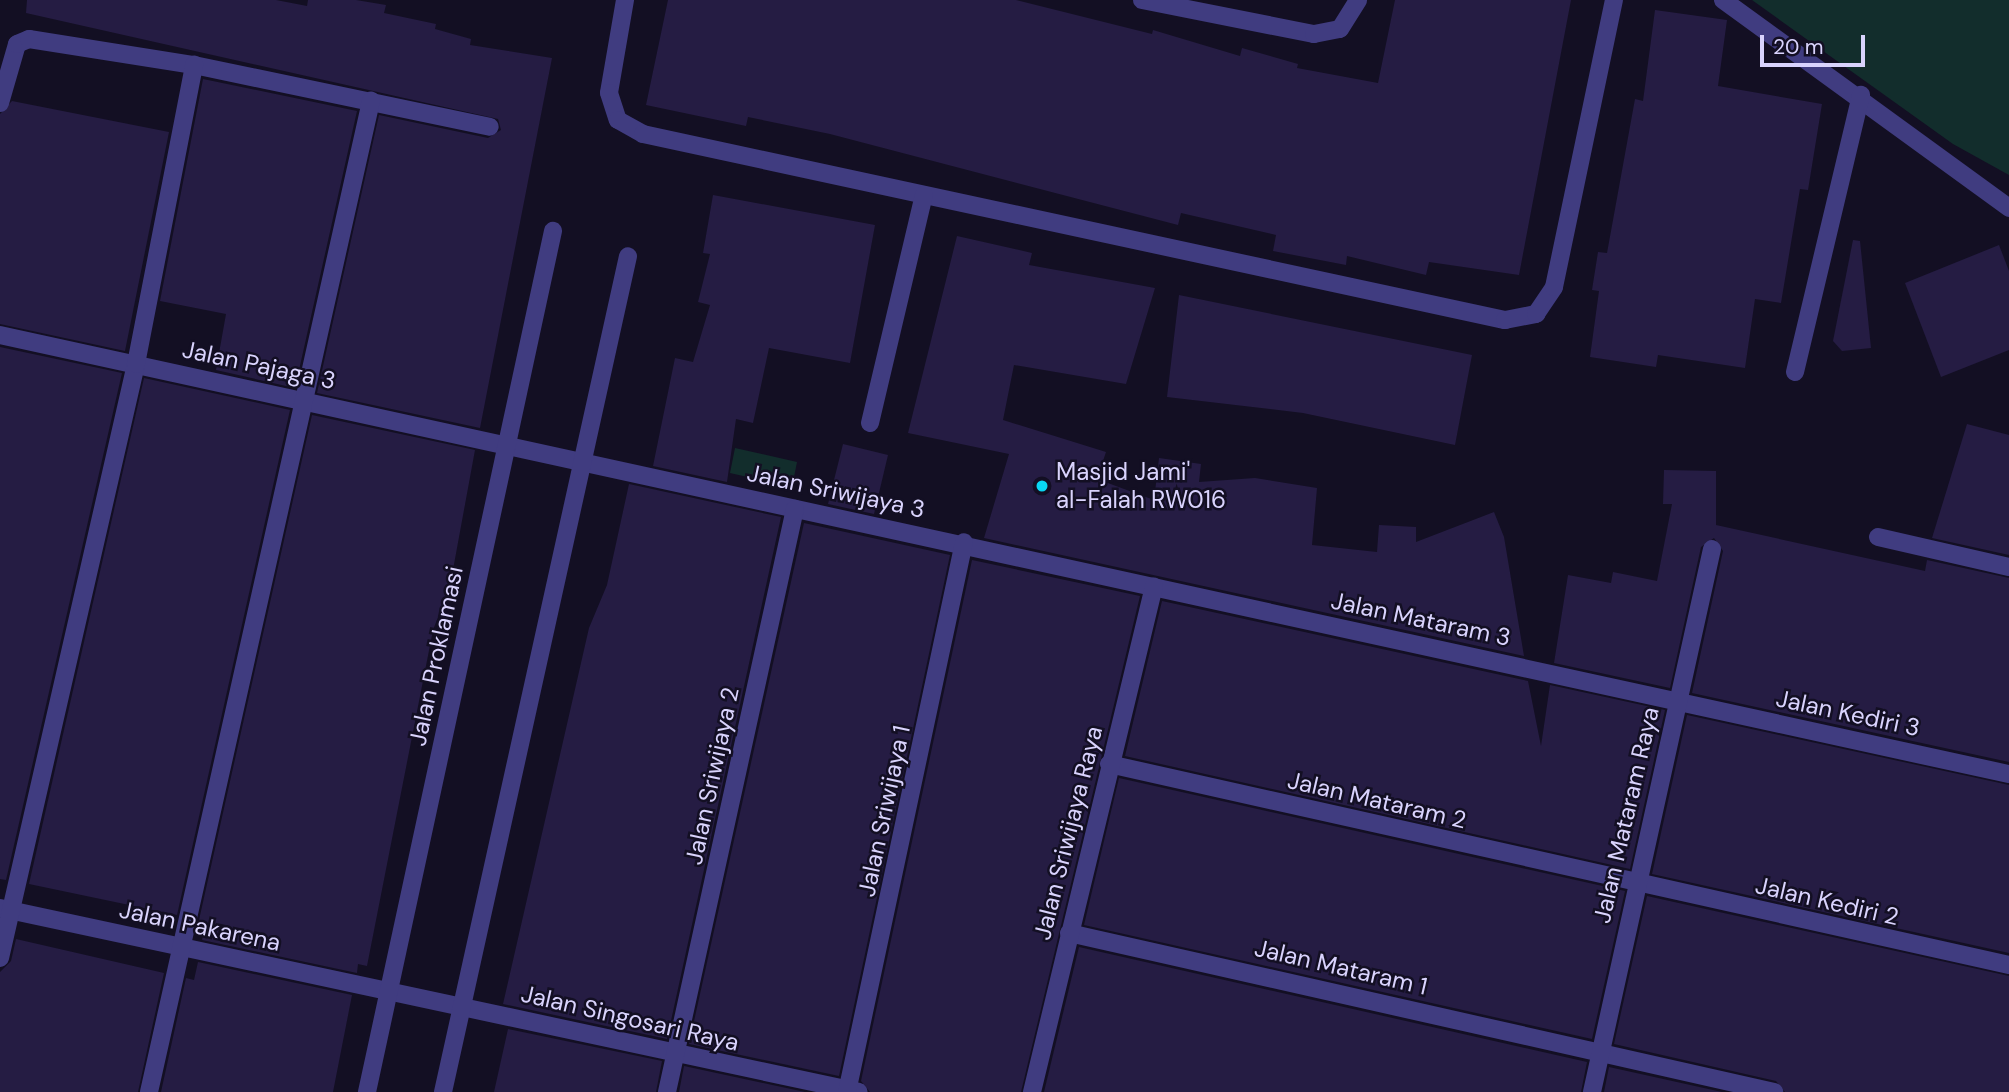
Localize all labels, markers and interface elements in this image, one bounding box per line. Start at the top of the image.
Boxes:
scale bar [1764,21,1869,65]
text: 20 m [1773,33,1824,61]
street label: Jalan Pajaga 3 [180,335,338,395]
street label: Jalan Sriwijaya 3 [744,458,928,524]
place label: Masjid Jami' al-Falah RW016 [1056,458,1226,514]
marker: Masjid Jami' al-Falah RW016 [1034,478,1050,494]
street label: Jalan Proklamasi [403,564,469,748]
street label: Jalan Mataram 3 [1329,586,1513,652]
street label: Jalan Kediri 3 [1773,684,1923,742]
street label: Jalan Sriwijaya 2 [679,685,745,867]
street label: Jalan Mataram Raya [1587,704,1665,926]
street label: Jalan Sriwijaya 1 [852,723,916,899]
street label: Jalan Sriwijaya Raya [1028,723,1108,943]
street label: Jalan Mataram 2 [1285,765,1469,835]
street label: Jalan Kediri 2 [1753,871,1901,931]
street label: Jalan Pakarena [117,895,283,957]
street label: Jalan Mataram 1 [1252,933,1430,1001]
street label: Jalan Singosari Raya [518,979,742,1057]

